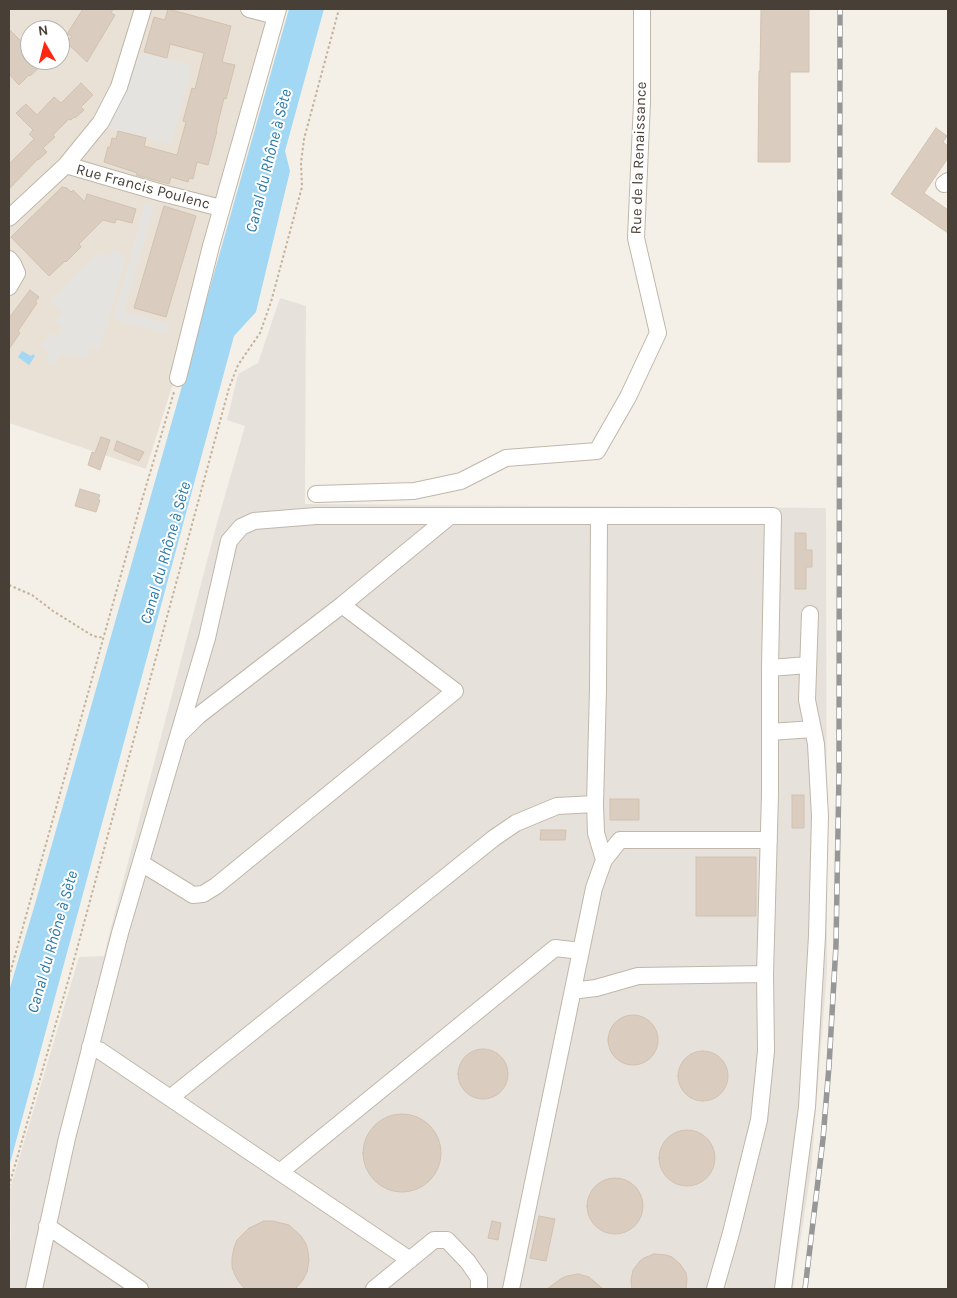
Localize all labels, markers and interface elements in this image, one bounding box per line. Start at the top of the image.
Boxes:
north arrow [20,20,70,70]
text: N [37,22,49,40]
street label: Rue de la Renaissance [627,81,651,235]
water label: Canal du Rhône à Sète [242,87,296,235]
street label: Rue Francis Poulenc [74,160,212,214]
water label: Canal du Rhône à Sète [136,480,196,626]
water label: Canal du Rhône à Sète [23,869,83,1015]

